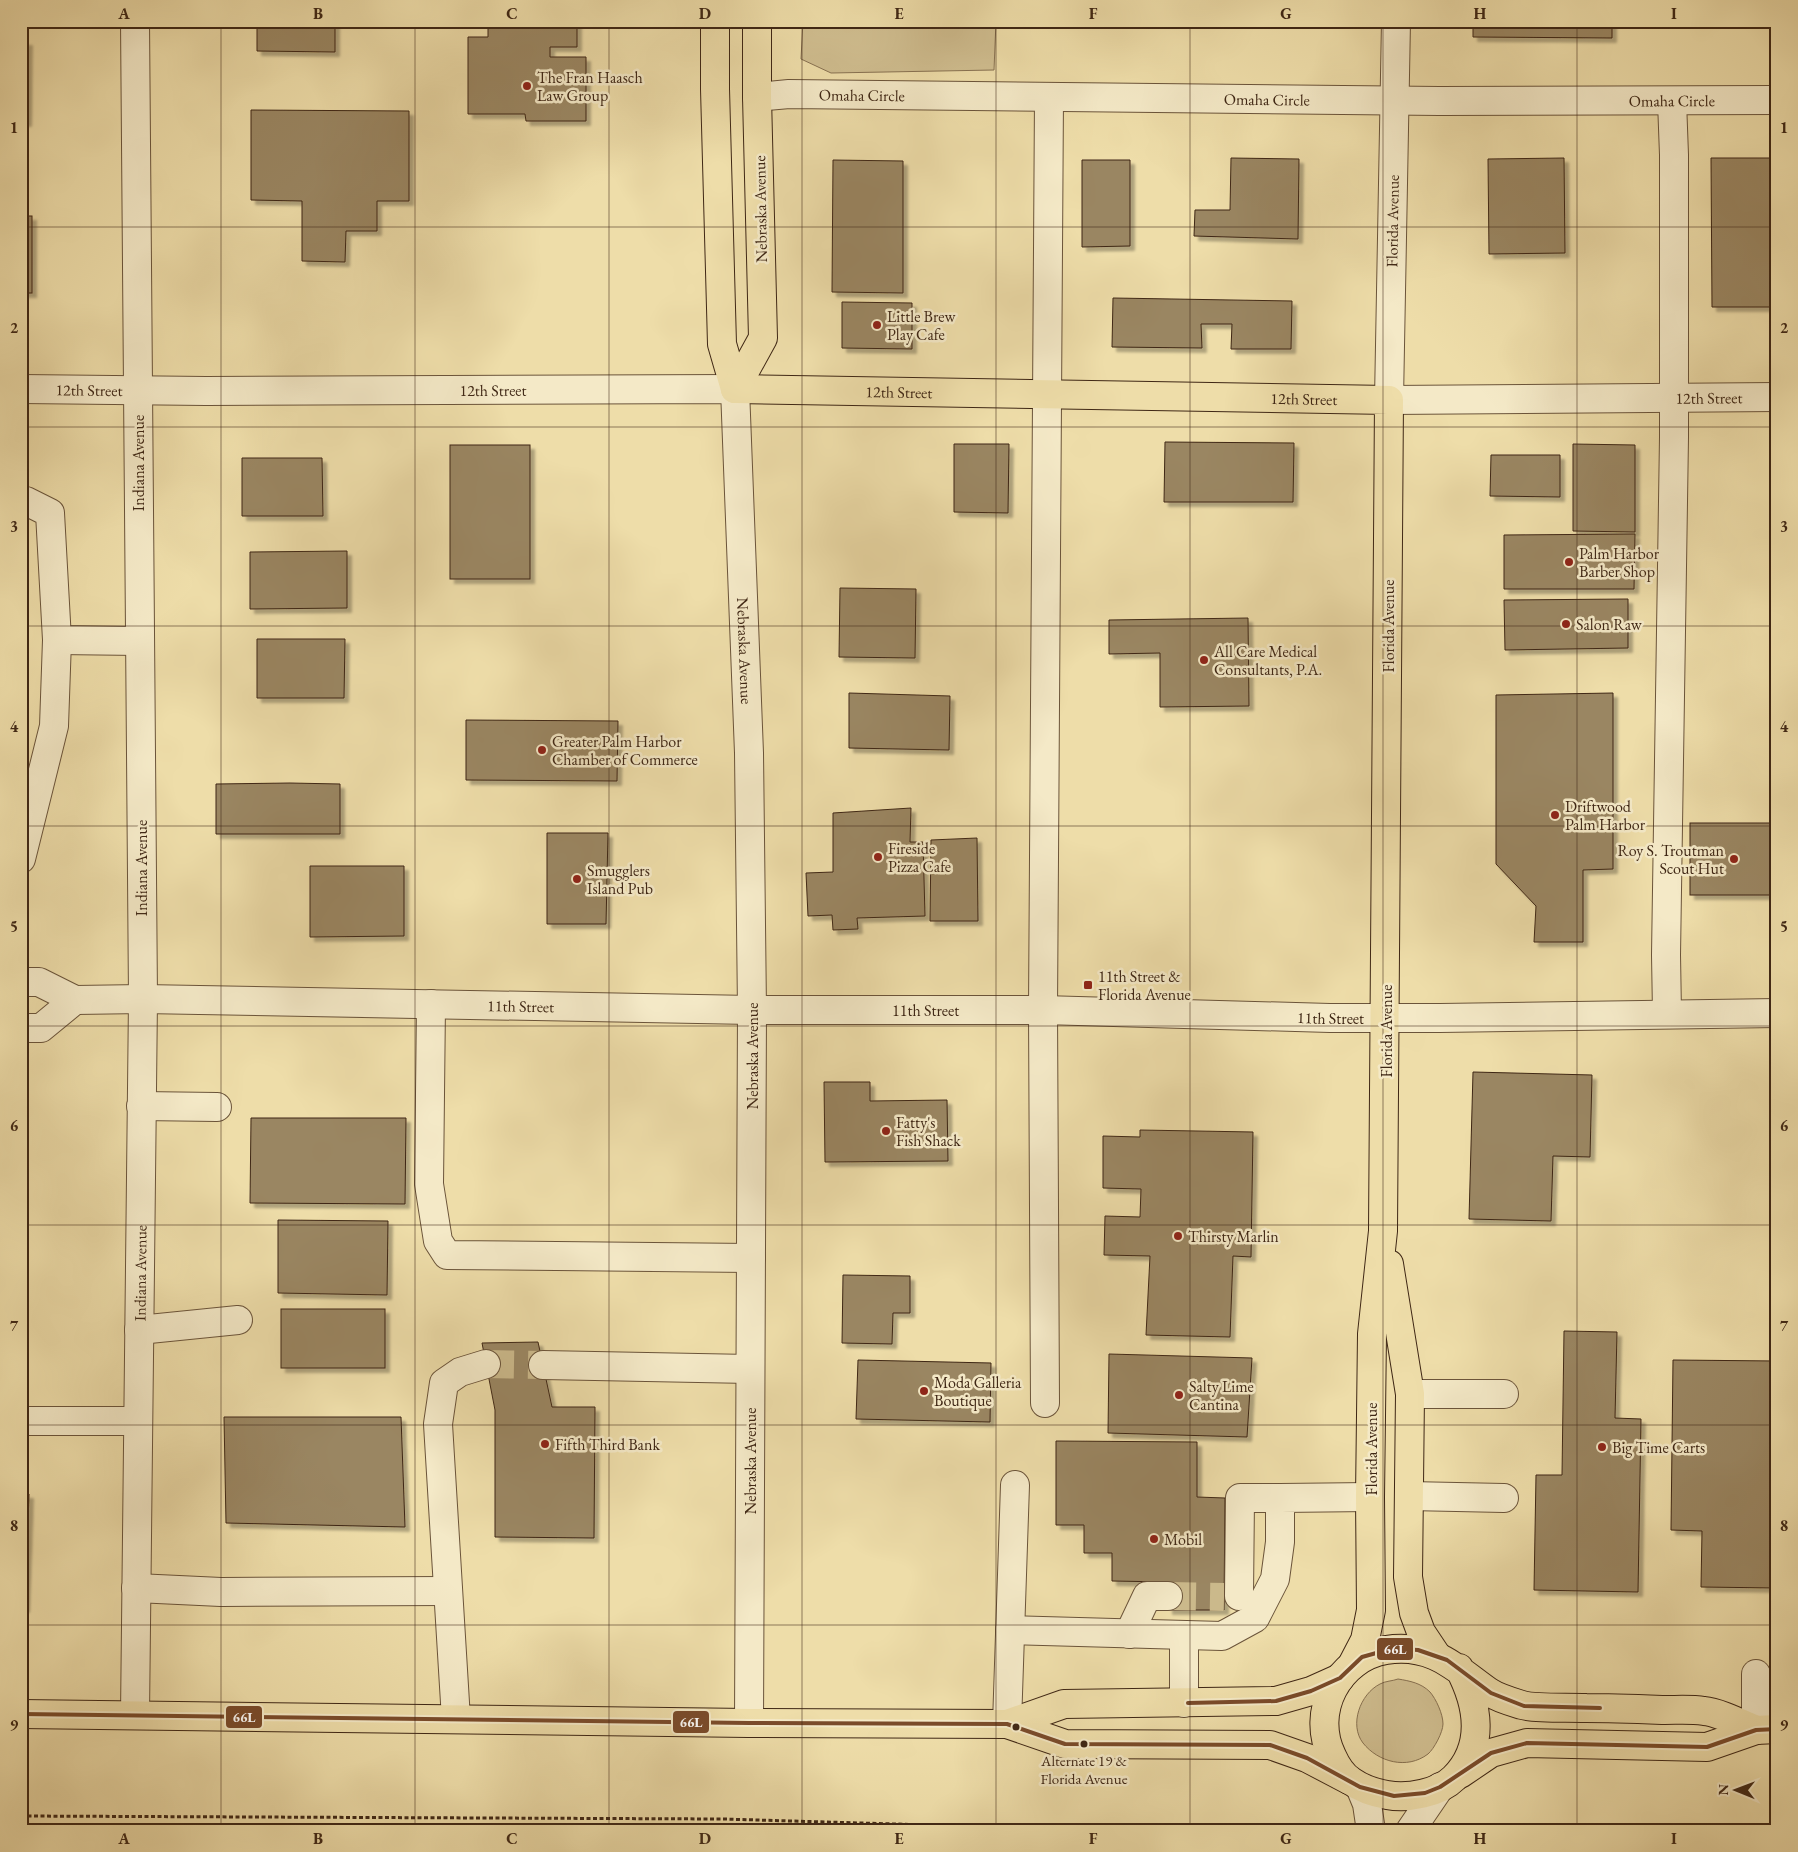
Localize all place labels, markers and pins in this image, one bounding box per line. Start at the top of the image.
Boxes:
place label: The Fran Haasch Law Group [537,67,643,106]
marker: The Fran Haasch Law Group [521,80,533,92]
place label: Little Brew Play Cafe [887,306,957,345]
marker: Little Brew Play Cafe [871,319,883,331]
place label: Palm Harbor Barber Shop [1579,543,1660,582]
marker: Palm Harbor Barber Shop [1563,556,1575,568]
place label: Salon Raw [1576,614,1643,635]
marker: Salon Raw [1560,618,1572,630]
place label: All Care Medical Consultants, P.A. [1213,641,1322,680]
marker: All Care Medical Consultants, P.A. [1198,654,1210,666]
place label: Greater Palm Harbor Chamber of Commerce [552,731,698,770]
marker: Greater Palm Harbor Chamber of Commerce [536,744,548,756]
place label: Driftwood Palm Harbor [1565,796,1646,835]
marker: Driftwood Palm Harbor [1549,809,1561,821]
place label: Fireside Pizza Cafe [888,838,951,877]
place label: Roy S. Troutman Scout Hut [1617,840,1725,879]
marker: Fireside Pizza Cafe [872,851,884,863]
marker: Roy S. Troutman Scout Hut [1728,853,1740,865]
place label: Smugglers Island Pub [587,860,653,899]
marker: Smugglers Island Pub [571,873,583,885]
place label: 11th Street & Florida Avenue [1098,966,1191,1005]
marker: 11th Street & Florida Avenue [1082,979,1094,991]
place label: Fatty's Fish Shack [896,1112,961,1151]
marker: Fatty's Fish Shack [880,1125,892,1137]
place label: Thirsty Marlin [1188,1226,1279,1247]
marker: Thirsty Marlin [1172,1230,1184,1242]
place label: Moda Galleria Boutique [934,1372,1022,1411]
place label: Salty Lime Cantina [1189,1376,1254,1415]
marker: Moda Galleria Boutique [918,1385,930,1397]
marker: Salty Lime Cantina [1173,1389,1185,1401]
place label: Fifth Third Bank [555,1434,660,1455]
place label: Big Time Carts [1612,1437,1705,1458]
marker: Fifth Third Bank [539,1438,551,1450]
marker: Big Time Carts [1596,1441,1608,1453]
place label: Mobil [1164,1529,1202,1550]
marker: Mobil [1148,1533,1160,1545]
unlabelled marker [1011,1722,1021,1732]
marker: Alternate 19 & Florida Avenue [1079,1739,1089,1749]
place label: Alternate 19 & Florida Avenue [1040,1751,1128,1788]

